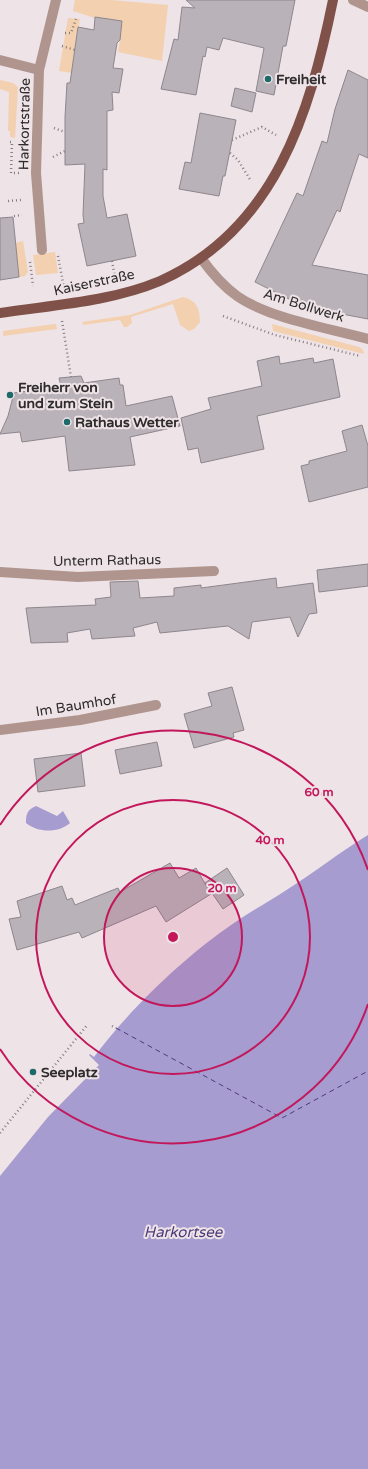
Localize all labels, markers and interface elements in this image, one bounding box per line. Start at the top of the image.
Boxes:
place label: Freiheit [276,71,327,88]
marker: Freiheit [263,74,273,84]
street label: Harkortstraße [15,78,34,170]
street label: Kaiserstraße [52,266,136,299]
street label: Am Bollwerk [261,285,347,326]
place label: Freiherr von und zum Stein [18,379,113,412]
marker: Freiherr von und zum Stein [5,390,15,400]
place label: Rathaus Wetter [75,414,179,431]
marker: Rathaus Wetter [62,417,72,427]
street label: Unterm Rathaus [53,551,162,570]
street label: Im Baumhof [34,691,118,720]
text: 60 m [304,785,334,799]
text: 40 m [255,833,285,847]
text: 20 m [207,881,237,895]
centre of rings [166,930,180,944]
place label: Seeplatz [41,1064,98,1081]
marker: Seeplatz [28,1067,38,1077]
water label: Harkortsee [144,1223,224,1241]

